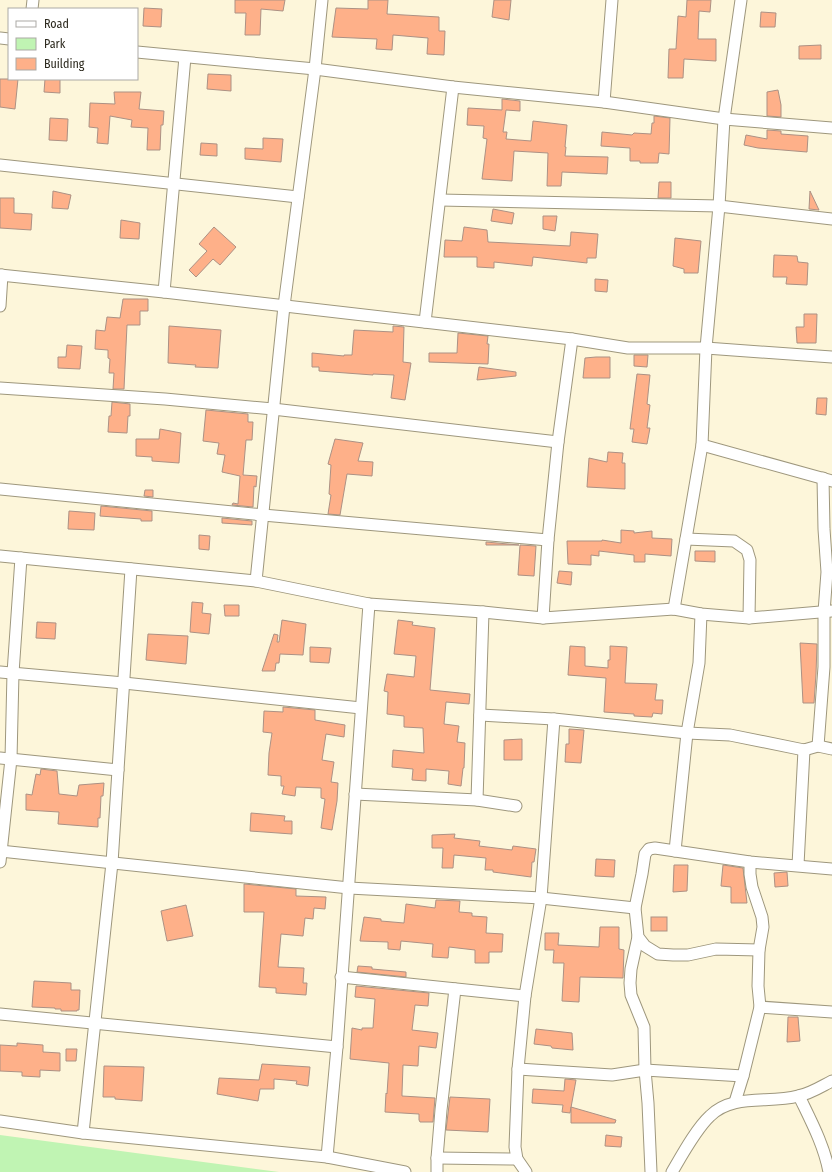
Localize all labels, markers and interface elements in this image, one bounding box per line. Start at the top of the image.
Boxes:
legend [8,8,138,80]
text: Road [44,17,69,31]
text: Park [44,37,66,51]
text: Building [44,57,85,71]

